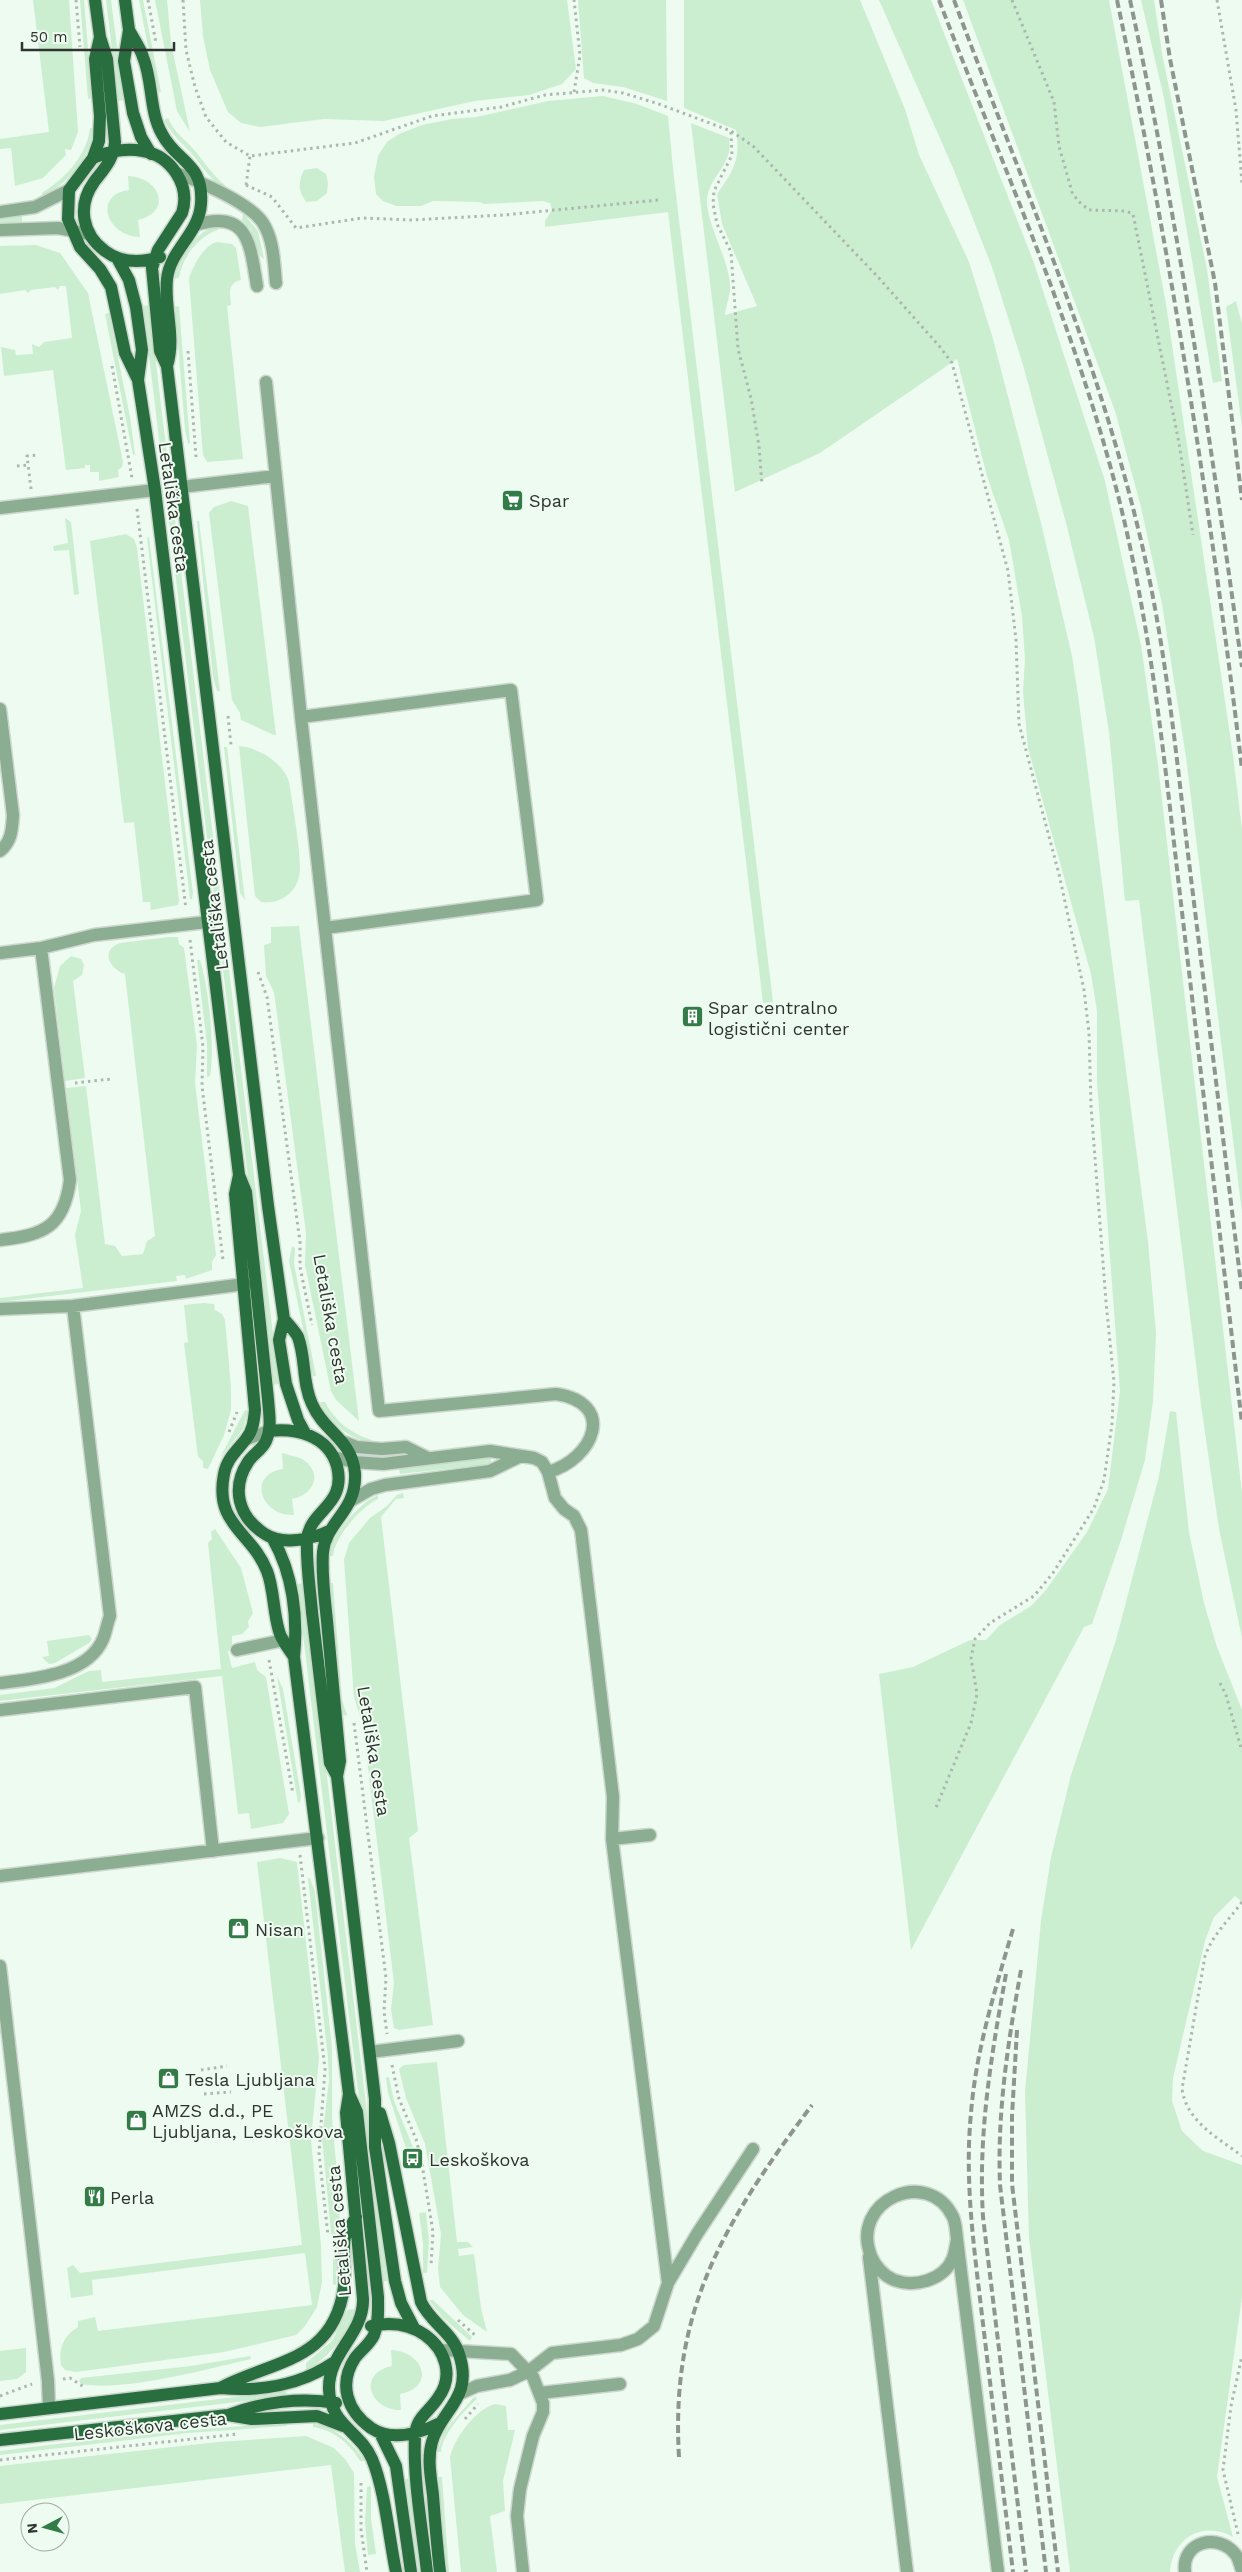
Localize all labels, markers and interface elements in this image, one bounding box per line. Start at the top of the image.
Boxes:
scale bar [22,20,175,52]
text: 50 m [30,28,67,46]
street label: Letališka cesta [154,440,194,574]
supermarket icon: Spar [501,488,525,512]
place label: Spar [529,490,569,511]
street label: Letališka cesta [196,838,232,972]
place label: Spar centralno logistični center [708,997,849,1039]
building icon: Spar centralno logistični center [680,1005,704,1029]
street label: Letališka cesta [309,1252,353,1386]
street label: Letališka cesta [353,1684,395,1818]
shop icon: Nisan [227,1917,251,1941]
place label: Nisan [255,1919,304,1940]
shop icon: Tesla Ljubljana [157,2067,181,2091]
place label: Tesla Ljubljana [185,2069,315,2090]
place label: AMZS d.d., PE Ljubljana, Leskoškova [152,2100,343,2142]
shop icon: AMZS d.d., PE Ljubljana, Leskoškova [124,2108,148,2132]
bus stop icon: Leskoškova [401,2147,425,2171]
place label: Leskoškova [429,2149,530,2170]
street label: Letališka cesta [323,2164,355,2298]
restaurant icon: Perla [82,2185,106,2209]
place label: Perla [110,2187,154,2208]
street label: Leskoškova cesta [72,2408,228,2444]
north arrow [20,2502,70,2552]
text: N [24,2522,41,2534]

